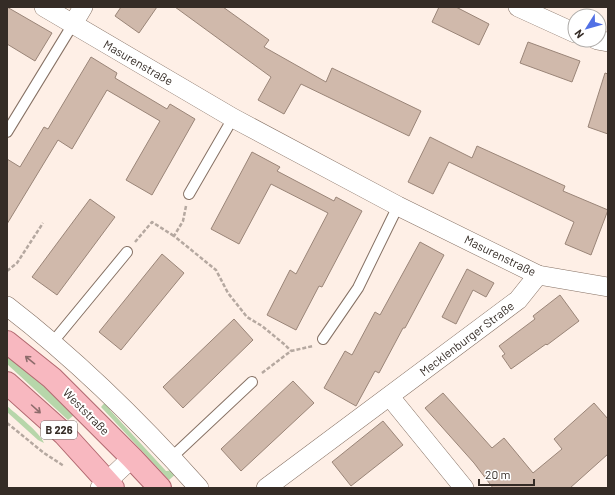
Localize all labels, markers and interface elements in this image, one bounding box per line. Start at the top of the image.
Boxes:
north arrow [567,8,607,48]
text: N [571,27,586,41]
street label: Masurenstraße [101,37,176,88]
street label: Masurenstraße [462,232,538,278]
street label: Mecklenburger Straße [416,298,516,378]
one-way arrow [24,356,35,364]
street label: Weststraße [61,385,113,437]
one-way arrow [31,404,41,413]
road number: B 226 [41,421,77,439]
scale bar [479,461,534,487]
text: 20 m [485,467,511,481]

